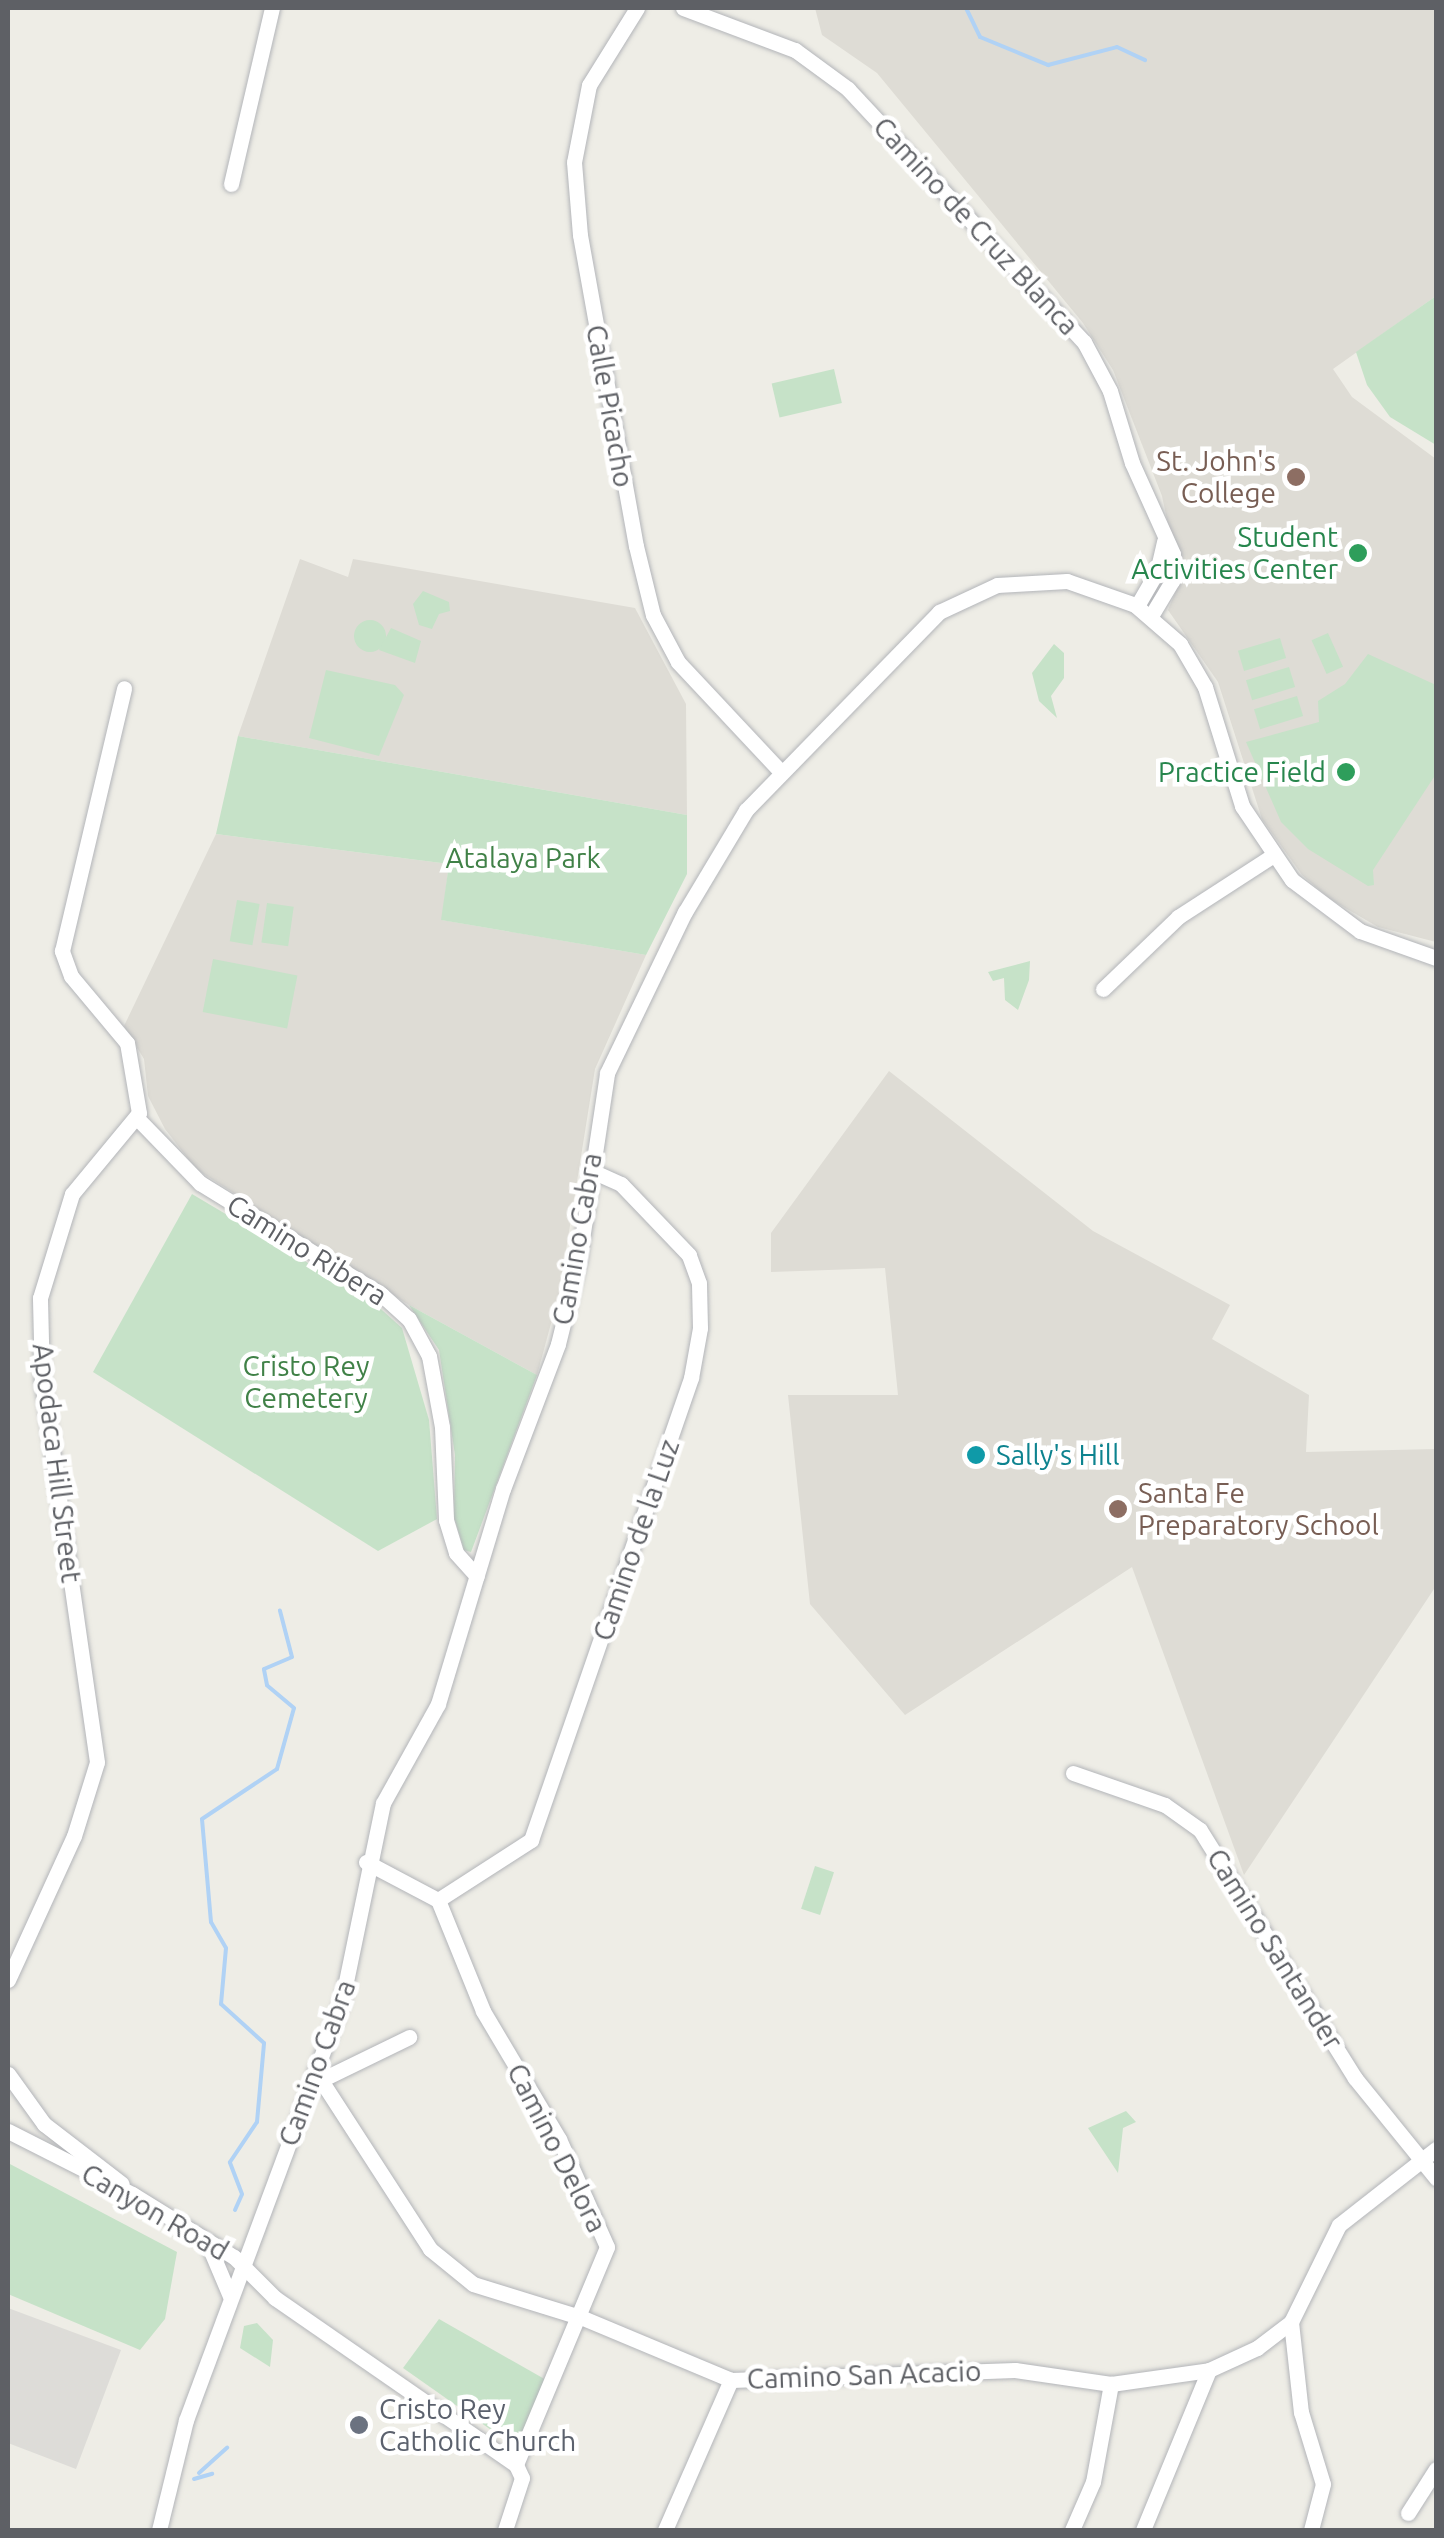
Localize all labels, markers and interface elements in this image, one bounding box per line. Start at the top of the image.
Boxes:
street label: Camino de Cruz Blanca [866,110,1086,342]
street label: Calle Picacho [579,322,641,490]
place label: St. John's College [1156,444,1276,510]
marker: St. John's College [1285,466,1307,488]
place label: Student Activities Center [1131,520,1338,586]
marker: Student Activities Center [1347,542,1369,564]
place label: Practice Field [1158,755,1326,789]
marker: Practice Field [1335,761,1357,783]
park label: Atalaya Park [445,841,601,875]
street label: Camino Cabra [545,1150,609,1328]
street label: Camino Ribera [221,1187,393,1313]
street label: Apodaca Hill Street [26,1341,88,1585]
park label: Cristo Rey Cemetery [243,1349,369,1415]
street label: Camino de la Luz [586,1435,686,1645]
place label: Sally's Hill [996,1438,1120,1472]
marker: Sally's Hill [965,1444,987,1466]
place label: Santa Fe Preparatory School [1138,1476,1379,1542]
marker: Santa Fe Preparatory School [1107,1498,1129,1520]
street label: Camino Santander [1200,1842,1350,2056]
street label: Camino Cabra [271,1975,363,2151]
street label: Camino Delora [500,2058,614,2238]
street label: Canyon Road [76,2156,234,2268]
street label: Camino San Acacio [746,2354,982,2396]
place label: Cristo Rey Catholic Church [379,2392,576,2458]
marker: Cristo Rey Catholic Church [348,2414,370,2436]

